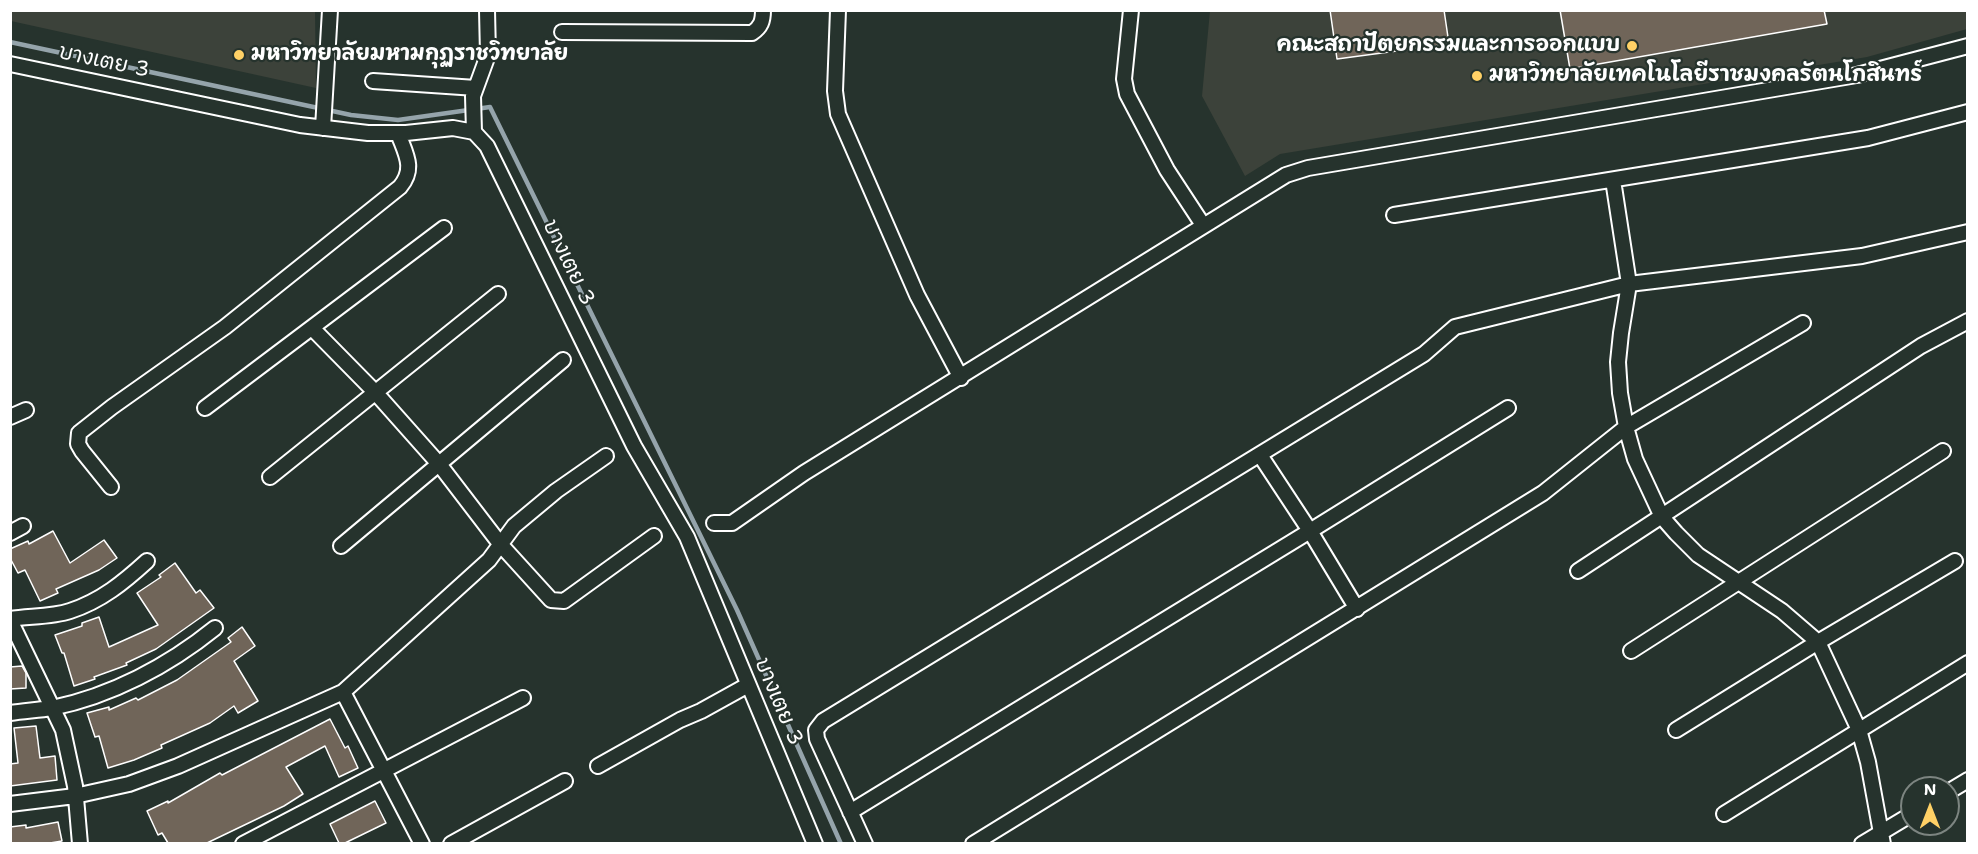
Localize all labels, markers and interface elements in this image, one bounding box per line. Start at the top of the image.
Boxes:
place label: คณะสถาปัตยกรรมและการออกแบบ [1277,33,1620,59]
marker: คณะสถาปัตยกรรมและการออกแบบ [1625,39,1639,53]
street label: บางเตย 3 [56,40,152,84]
place label: มหาวิทยาลัยมหามกุฏราชวิทยาลัย [251,42,568,68]
marker: มหาวิทยาลัยมหามกุฏราชวิทยาลัย [232,48,246,62]
place label: มหาวิทยาลัยเทคโนโลยีราชมงคลรัตนโกสินทร์ [1489,63,1922,89]
marker: มหาวิทยาลัยเทคโนโลยีราชมงคลรัตนโกสินทร์ [1470,69,1484,83]
street label: บางเตย 3 [537,216,599,310]
street label: บางเตย 3 [748,655,808,749]
north arrow [1900,776,1960,836]
text: N [1924,779,1936,800]

